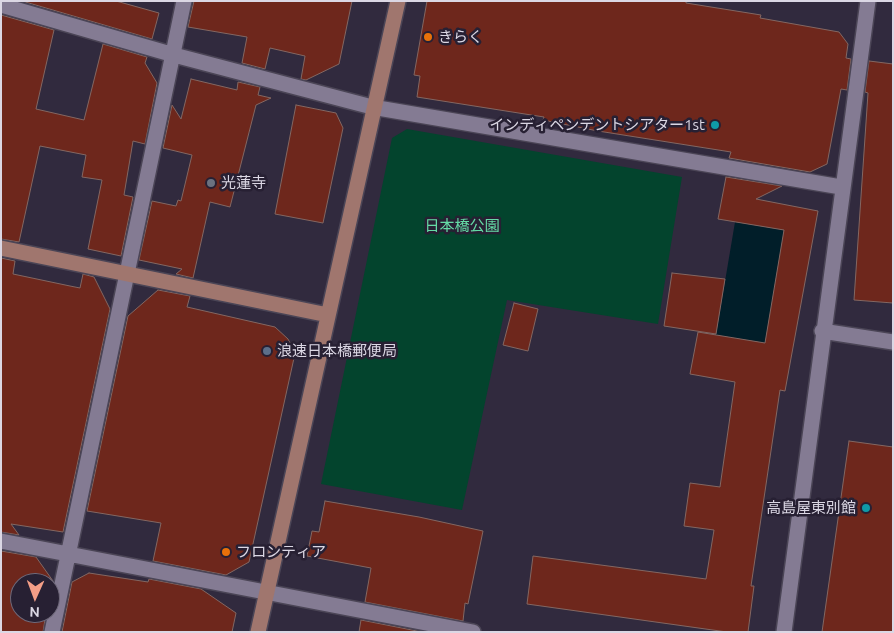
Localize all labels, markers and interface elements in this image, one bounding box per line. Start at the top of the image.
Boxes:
place label: きらく [438,28,483,46]
marker: きらく [422,31,434,43]
place label: インディペンデントシアター1st [489,116,705,134]
marker: インディペンデントシアター1st [709,119,721,131]
place label: 光蓮寺 [221,174,266,192]
marker: 光蓮寺 [205,177,217,189]
park label: 日本橋公園 [425,217,499,235]
place label: 浪速日本橋郵便局 [277,342,397,360]
marker: 浪速日本橋郵便局 [261,345,273,357]
place label: 高島屋東別館 [766,499,856,517]
marker: 高島屋東別館 [860,502,872,514]
place label: フロンティア [236,543,326,561]
marker: フロンティア [220,546,232,558]
north arrow [10,573,60,623]
text: N [29,604,40,620]

